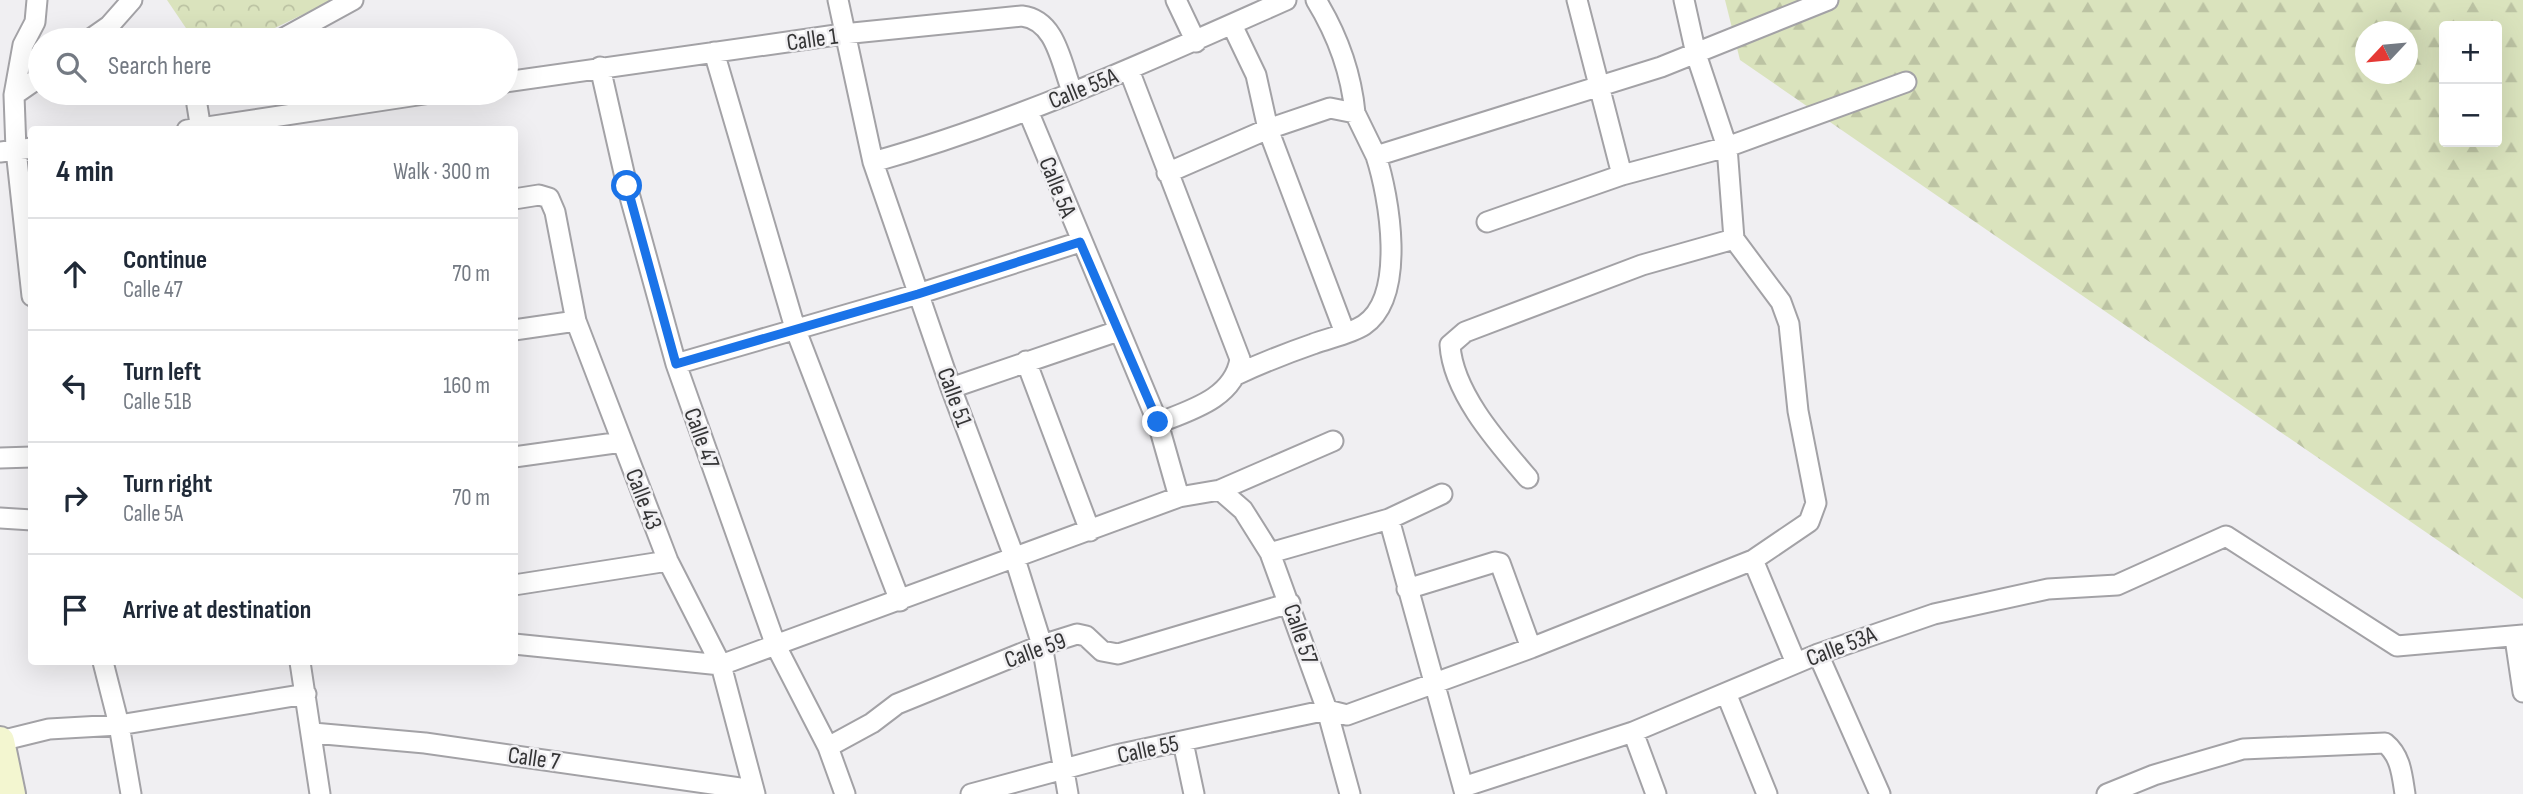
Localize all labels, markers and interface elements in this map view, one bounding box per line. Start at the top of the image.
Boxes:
street label: Calle 1 [785,21,840,57]
north arrow [2355,21,2418,84]
map controls [2439,21,2502,147]
button: + [2439,21,2502,84]
search box [28,28,518,105]
icon: search [52,48,90,86]
text: Search here [108,51,211,82]
street label: Calle 55A [1044,61,1123,115]
button: − [2439,84,2502,147]
street label: Calle 5A [1032,153,1083,222]
text: 4 min [56,154,114,190]
text: Walk · 300 m [393,158,490,186]
route start [611,170,642,201]
text: Continue [123,245,207,276]
icon: ahead [56,255,94,293]
text: 70 m [452,260,490,288]
text: Calle 47 [123,276,183,304]
text: Turn left [123,357,201,388]
street label: Calle 51 [930,364,979,431]
icon: left [56,367,94,405]
text: 160 m [443,372,490,400]
text: Calle 51B [123,388,192,416]
street label: Calle 47 [677,404,726,473]
route end [1142,406,1173,437]
street label: Calle 43 [619,465,668,534]
text: Turn right [123,469,212,500]
icon: right [56,479,94,517]
text: 70 m [452,484,490,512]
text: Calle 5A [123,500,183,528]
icon: arrive [56,591,94,629]
text: Arrive at destination [123,595,311,626]
street label: Calle 57 [1277,600,1324,669]
street label: Calle 53A [1802,620,1881,673]
street label: Calle 59 [1001,626,1070,675]
street label: Calle 55 [1115,729,1182,770]
street label: Calle 7 [506,740,562,777]

